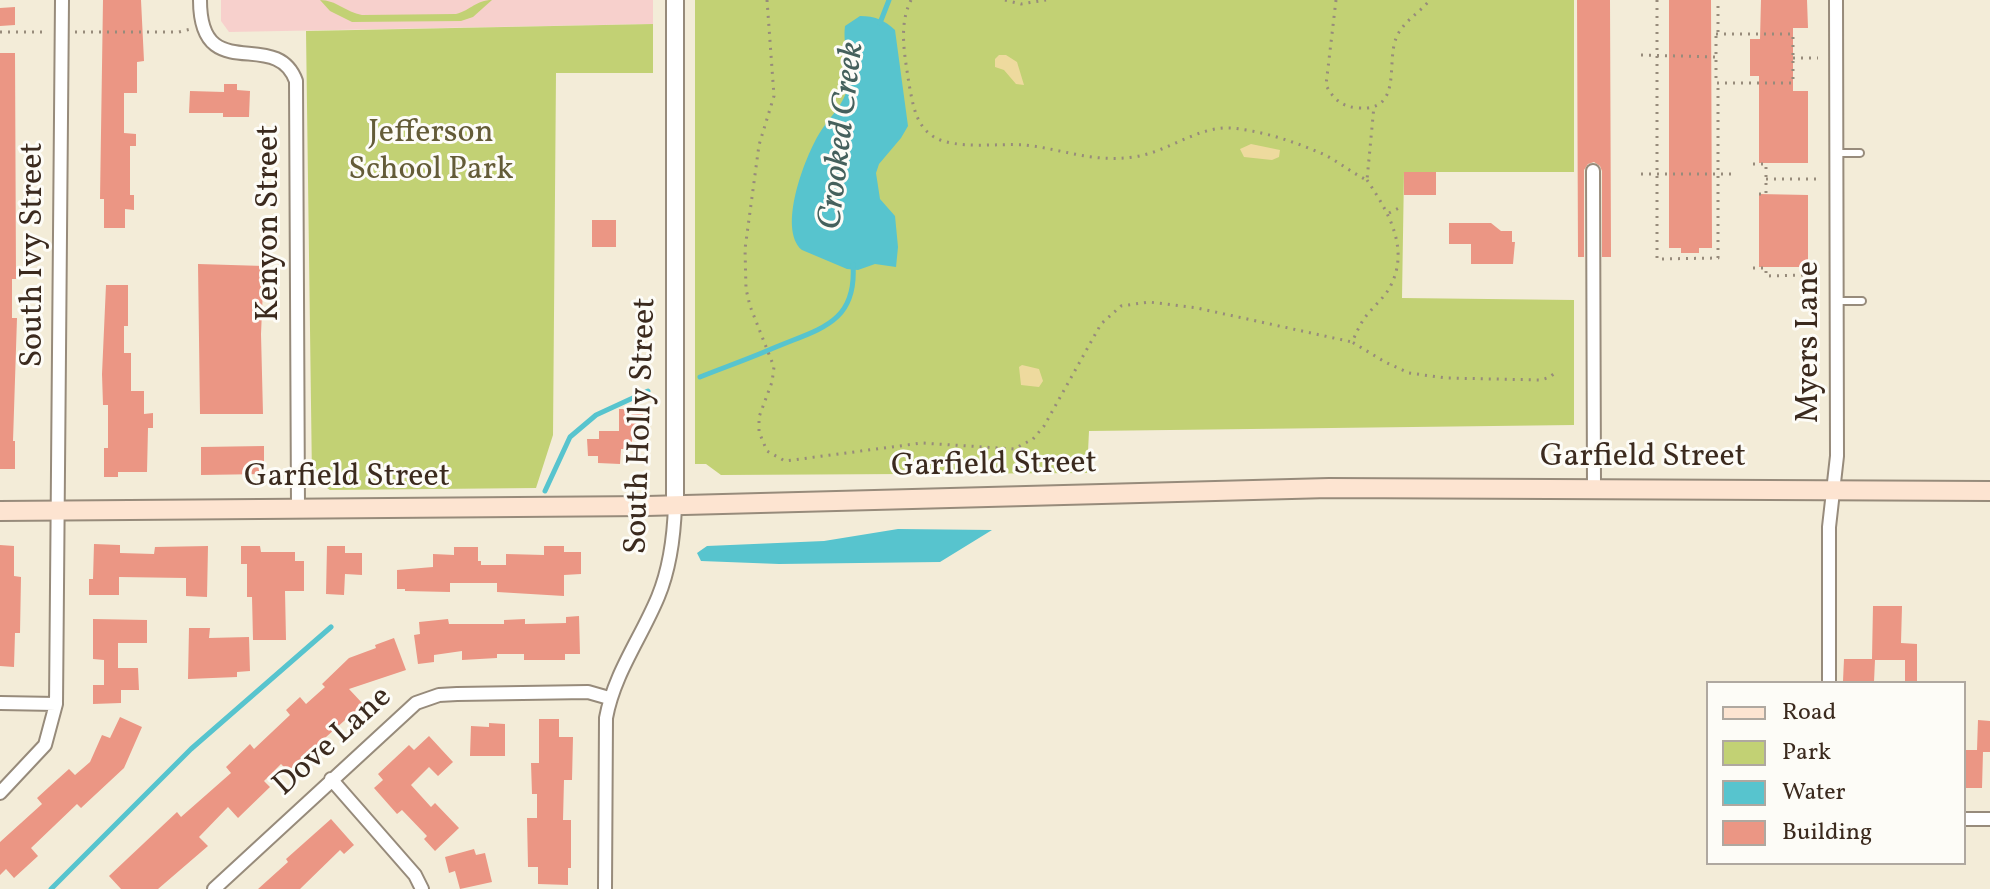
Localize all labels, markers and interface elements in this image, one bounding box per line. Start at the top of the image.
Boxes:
water label: Crooked Creek [812,40,876,232]
park label: Jefferson School Park [348,116,514,191]
street label: Kenyon Street [252,125,290,321]
street label: South Ivy Street [16,142,54,368]
street label: Myers Lane [1792,261,1830,423]
street label: South Holly Street [619,297,667,555]
street label: Garfield Street [1540,440,1746,478]
street label: Garfield Street [891,446,1097,488]
street label: Garfield Street [244,460,450,498]
street label: Dove Lane [267,680,401,806]
legend [1706,681,1966,865]
text: Road [1782,696,1836,730]
text: Park [1782,736,1831,770]
text: Water [1782,776,1846,810]
text: Building [1782,816,1872,850]

